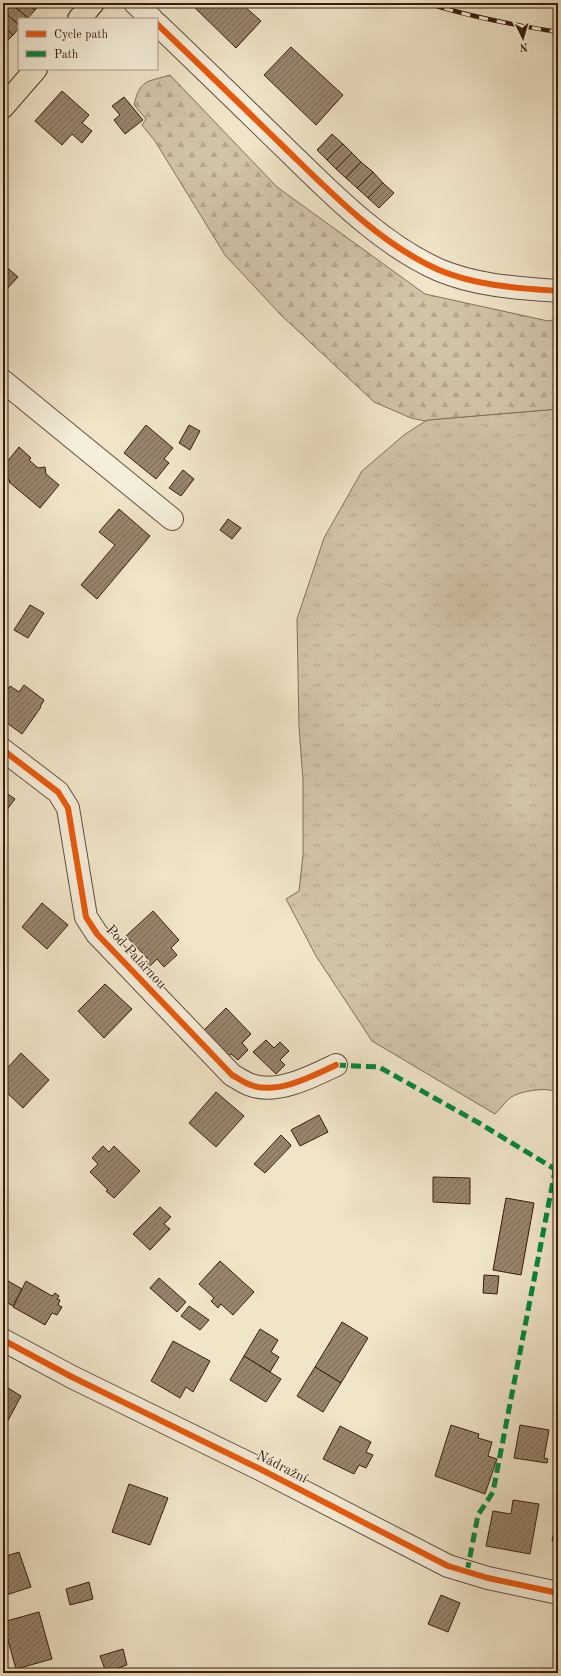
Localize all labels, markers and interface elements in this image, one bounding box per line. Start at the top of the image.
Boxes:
legend [18,18,158,70]
north arrow [503,18,543,58]
text: Cycle path [54,29,109,41]
text: N [518,41,528,52]
text: Path [54,49,79,61]
street label: Pod Palárnou [103,923,169,992]
street label: Nádražní [254,1448,310,1486]

